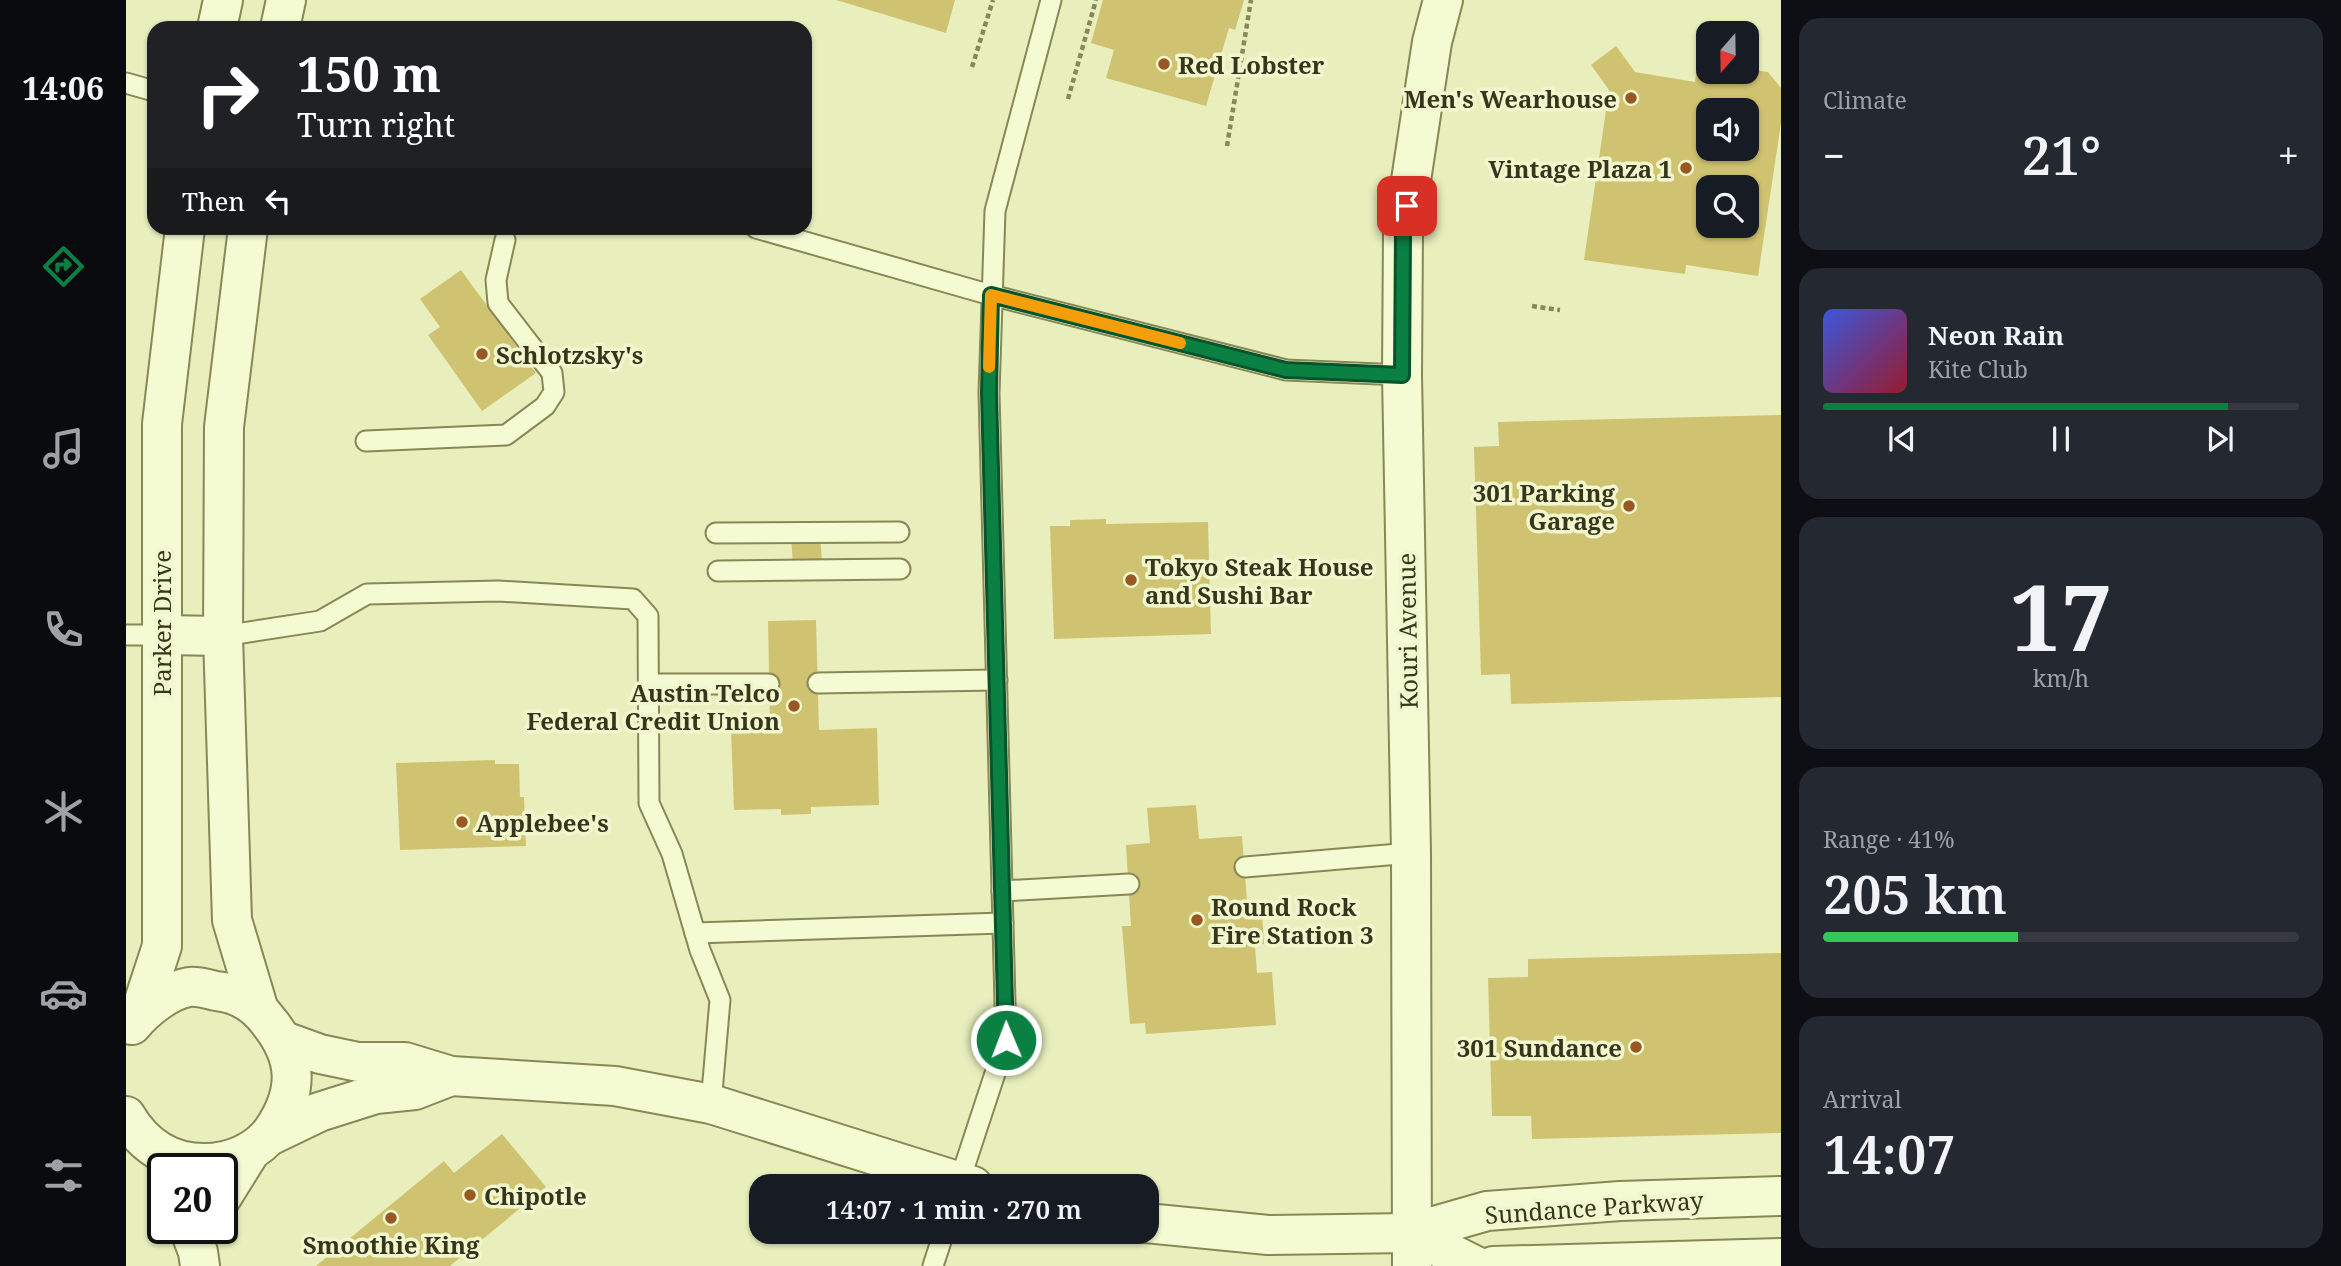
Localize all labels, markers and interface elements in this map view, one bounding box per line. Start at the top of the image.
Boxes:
north arrow [1696,21,1759,84]
map controls [1696,21,1759,238]
text: 150 m [297,40,441,106]
place label: Red Lobster [1178,48,1325,81]
icon: right [182,49,273,140]
marker: Red Lobster [1156,56,1172,72]
text: 14:06 [22,66,104,109]
place label: Men's Wearhouse [1404,82,1617,115]
text: Climate [1823,84,1907,116]
marker: Men's Wearhouse [1623,90,1639,106]
button: sound [1696,98,1759,161]
text: Turn right [297,103,455,146]
text: 21° [2022,119,2101,190]
text: − [1823,129,1845,181]
text: + [2278,129,2299,181]
place label: Vintage Plaza 1 [1488,152,1672,185]
marker: Vintage Plaza 1 [1678,160,1694,176]
button: search [1696,175,1759,238]
pin [1377,176,1437,236]
icon: left [259,182,297,220]
text: Then [182,183,245,219]
icon: arrive [1388,187,1426,225]
icon: directions [39,242,88,291]
text: Neon Rain [1928,317,2064,353]
place label: Schlotzsky's [496,338,643,371]
marker: Schlotzsky's [474,346,490,362]
text: Kite Club [1928,353,2028,385]
icon: previous [1883,420,1921,458]
icon: pause [2042,420,2080,458]
icon: next [2201,420,2239,458]
icon: music [39,424,88,473]
place label: 301 Parking Garage [1473,476,1616,537]
marker: 301 Parking Garage [1621,498,1637,514]
street label: Parker Drive [145,550,178,696]
place label: Tokyo Steak House and Sushi Bar [1145,550,1374,611]
street label: Kouri Avenue [1389,553,1425,709]
text: 17 [2010,554,2112,678]
marker: Tokyo Steak House and Sushi Bar [1123,572,1139,588]
icon: phone [39,605,88,654]
text: km/h [2033,662,2089,694]
place label: Austin Telco Federal Credit Union [526,676,780,737]
marker: Austin Telco Federal Credit Union [786,698,802,714]
icon: climate [39,787,88,836]
place label: Applebee's [476,806,609,839]
marker: Applebee's [454,814,470,830]
text: Range · 41% [1823,823,1955,855]
text: 205 km [1823,858,2007,929]
place label: Round Rock Fire Station 3 [1211,890,1374,951]
marker: Round Rock Fire Station 3 [1189,912,1205,928]
icon: car [39,969,88,1018]
position arrow [969,1003,1043,1077]
place label: 301 Sundance [1457,1031,1622,1064]
marker: 301 Sundance [1628,1039,1644,1055]
text: Arrival [1823,1083,1902,1115]
text: 14:07 [1823,1118,1956,1189]
icon: filters [39,1151,88,1200]
speed limit sign: 20 [147,1153,238,1244]
place label: Chipotle [484,1179,587,1212]
street label: Sundance Parkway [1484,1183,1705,1231]
marker: Chipotle [462,1187,478,1203]
text: 14:07 · 1 min · 270 m [826,1191,1082,1227]
marker: Smoothie King [383,1210,399,1226]
place label: Smoothie King [303,1228,480,1261]

